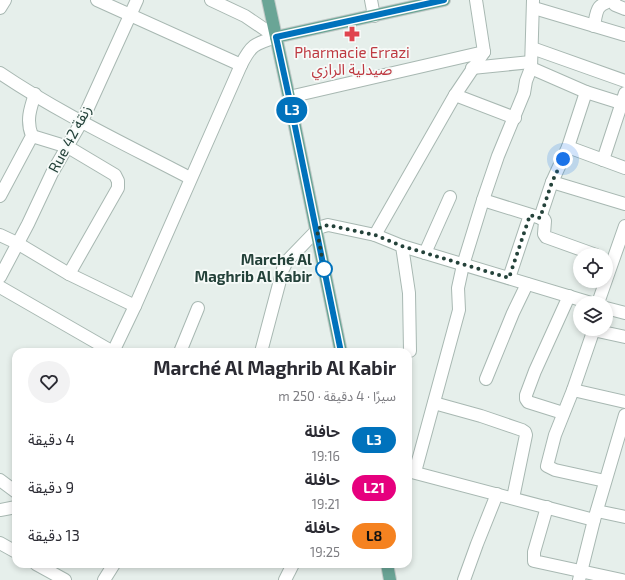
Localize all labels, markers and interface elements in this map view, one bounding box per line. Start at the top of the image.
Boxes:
pharmacy icon: Pharmacie Errazi صيدلية الرازي [343,25,361,43]
place label: Pharmacie Errazi صيدلية الرازي [294,43,410,81]
line badge: L3 [274,97,310,123]
text: L3 [284,101,300,118]
street label: Rue 42 زنقة [44,102,95,176]
your location [553,149,573,169]
map controls [573,248,613,336]
button: locate [573,248,613,288]
place label: Marché Al Maghrib Al Kabir [195,250,313,285]
marker: Marché Al Maghrib Al Kabir [315,260,333,278]
button: layers [573,296,613,336]
text: Marché Al Maghrib Al Kabir [153,356,396,379]
button: heart [28,361,70,403]
text: سيرًا · 4 دقيقة · 250 m [278,388,396,404]
text: حافلة [305,422,340,440]
text: 4 دقيقة [28,430,75,448]
text: L3 [366,431,382,448]
text: 19:16 [312,448,340,464]
text: حافلة [305,470,340,488]
text: 9 دقيقة [28,478,74,496]
text: L21 [363,479,385,496]
text: 19:21 [312,496,340,512]
text: حافلة [305,518,340,536]
text: 13 دقيقة [28,526,80,544]
text: L8 [366,527,382,544]
text: 19:25 [310,544,340,560]

